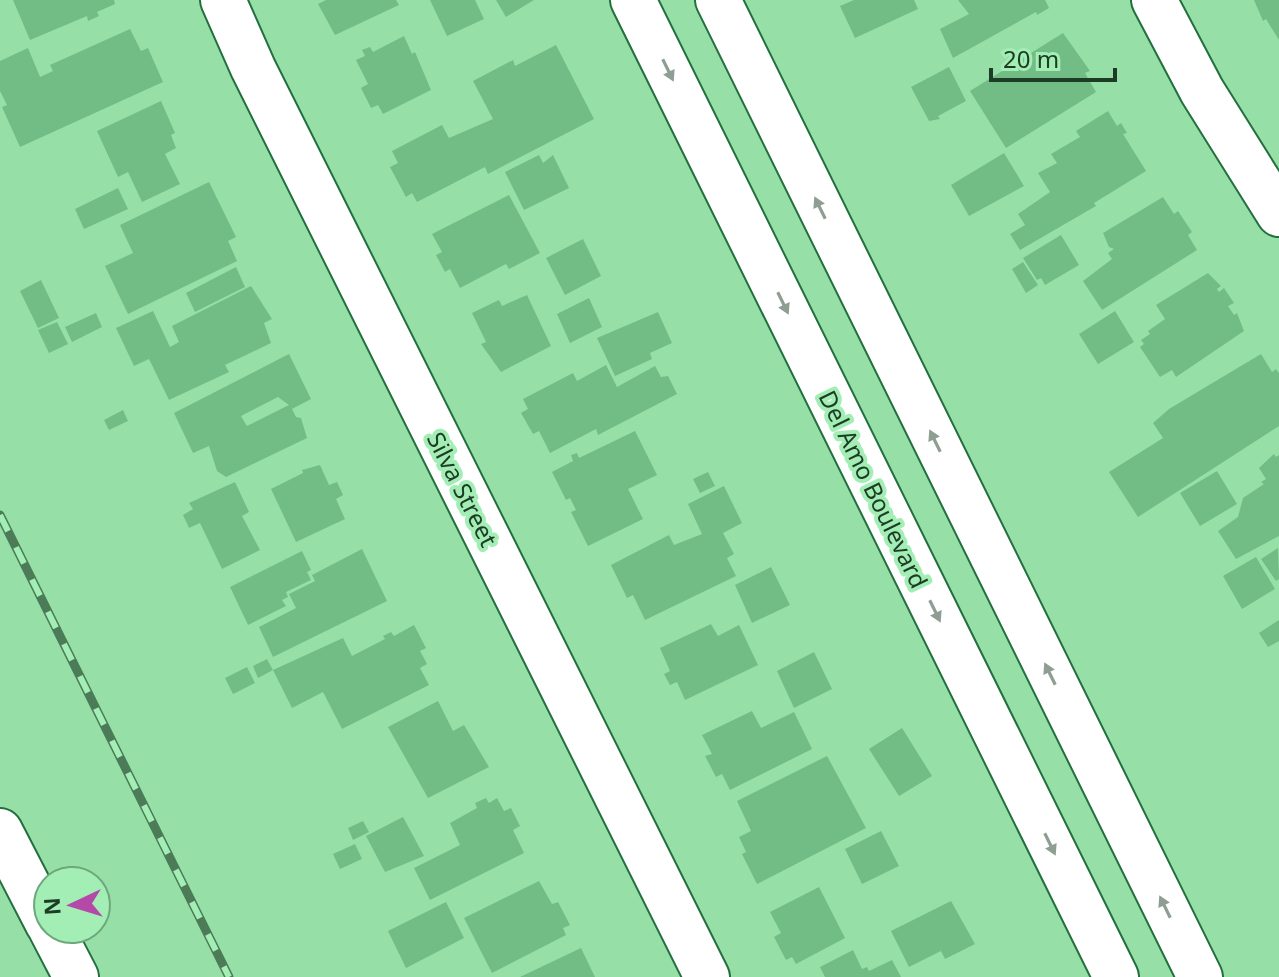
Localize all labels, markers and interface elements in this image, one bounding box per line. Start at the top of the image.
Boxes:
scale bar [991,32,1115,82]
text: 20 m [1003,42,1059,75]
one-way arrow [661,59,674,82]
one-way arrow [813,196,827,219]
one-way arrow [776,291,790,315]
street label: Del Amo Boulevard [812,385,936,593]
street label: Silva Street [420,426,506,552]
one-way arrow [928,429,942,452]
one-way arrow [928,600,942,623]
one-way arrow [1043,662,1057,685]
one-way arrow [1044,833,1057,856]
north arrow [32,865,112,945]
text: N [35,896,67,916]
one-way arrow [1159,896,1172,919]

